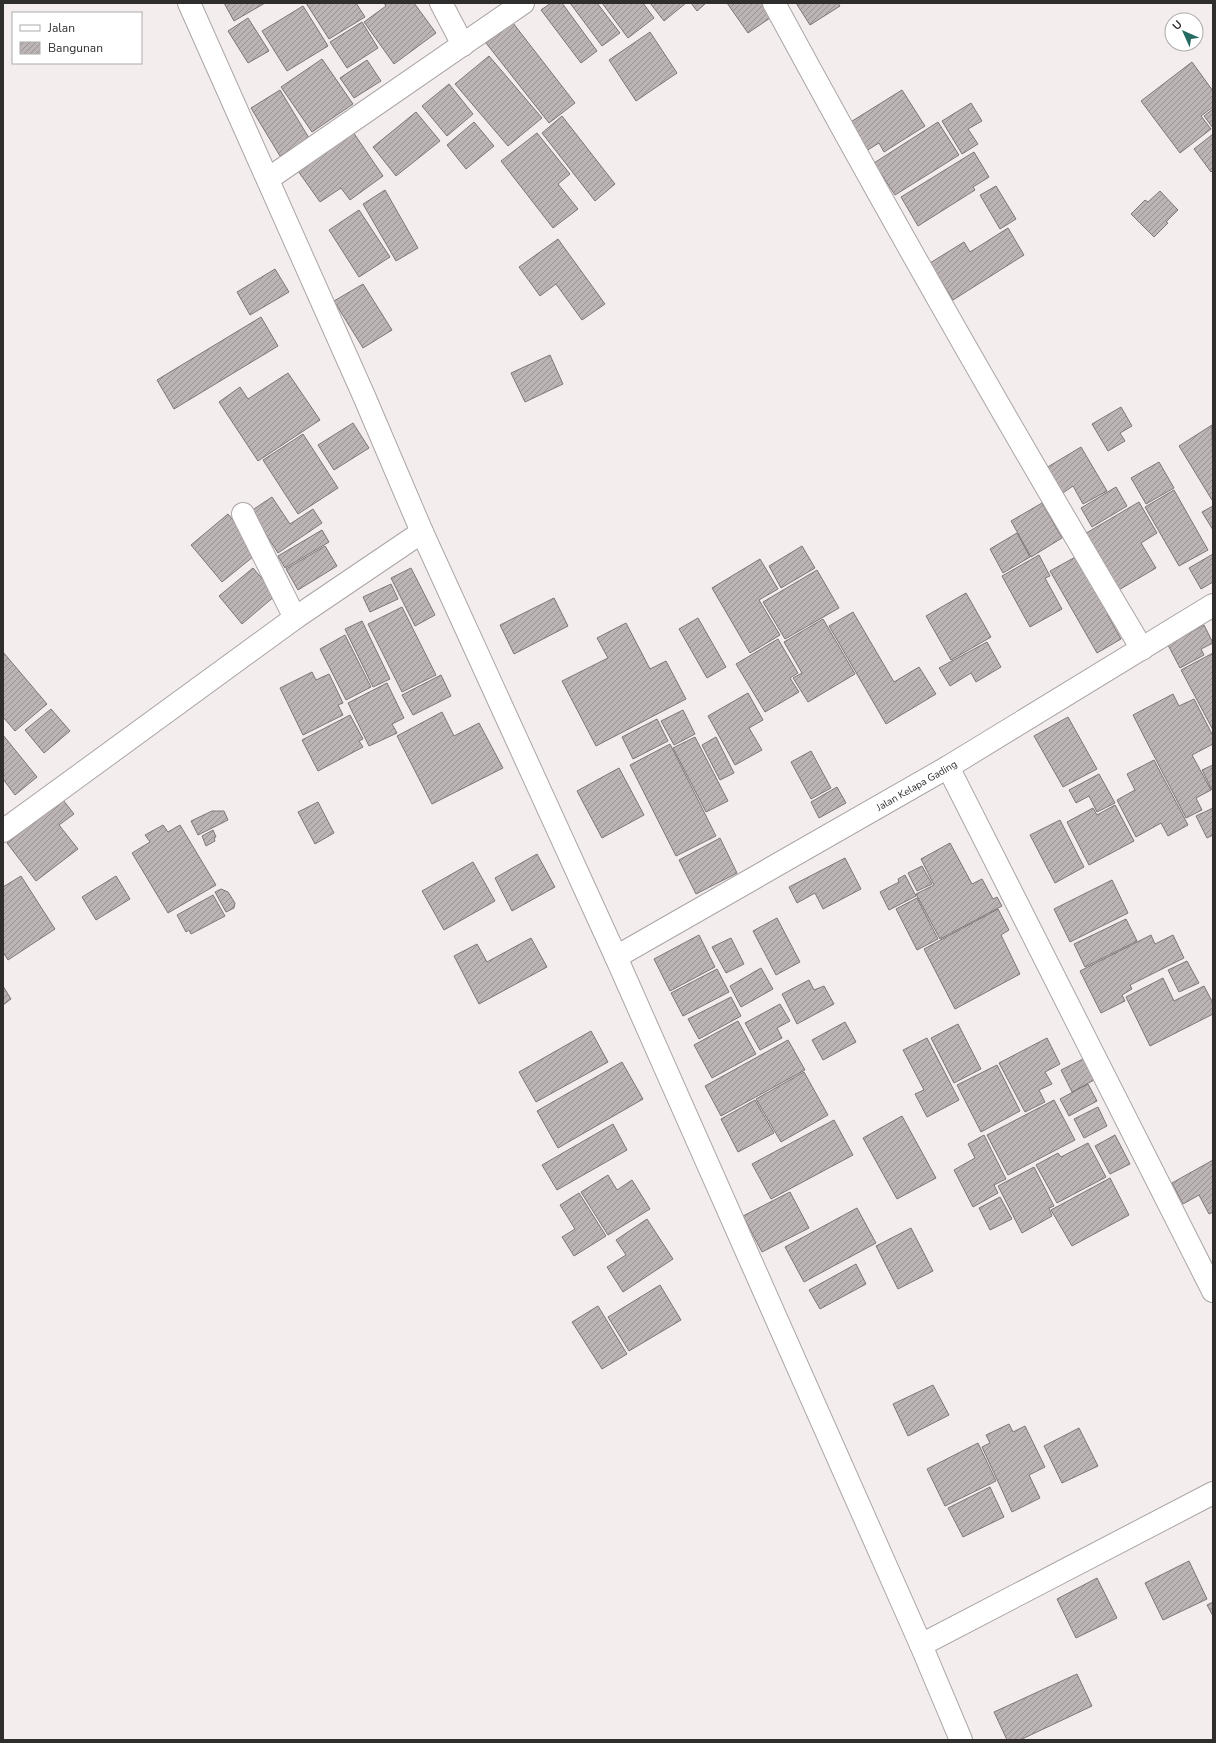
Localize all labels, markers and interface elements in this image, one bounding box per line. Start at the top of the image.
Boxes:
legend [12,12,142,64]
north arrow [1164,12,1204,52]
text: U [1169,17,1185,33]
text: Jalan [47,20,75,36]
text: Bangunan [48,40,103,56]
street label: Jalan Kelapa Gading [873,757,960,815]

